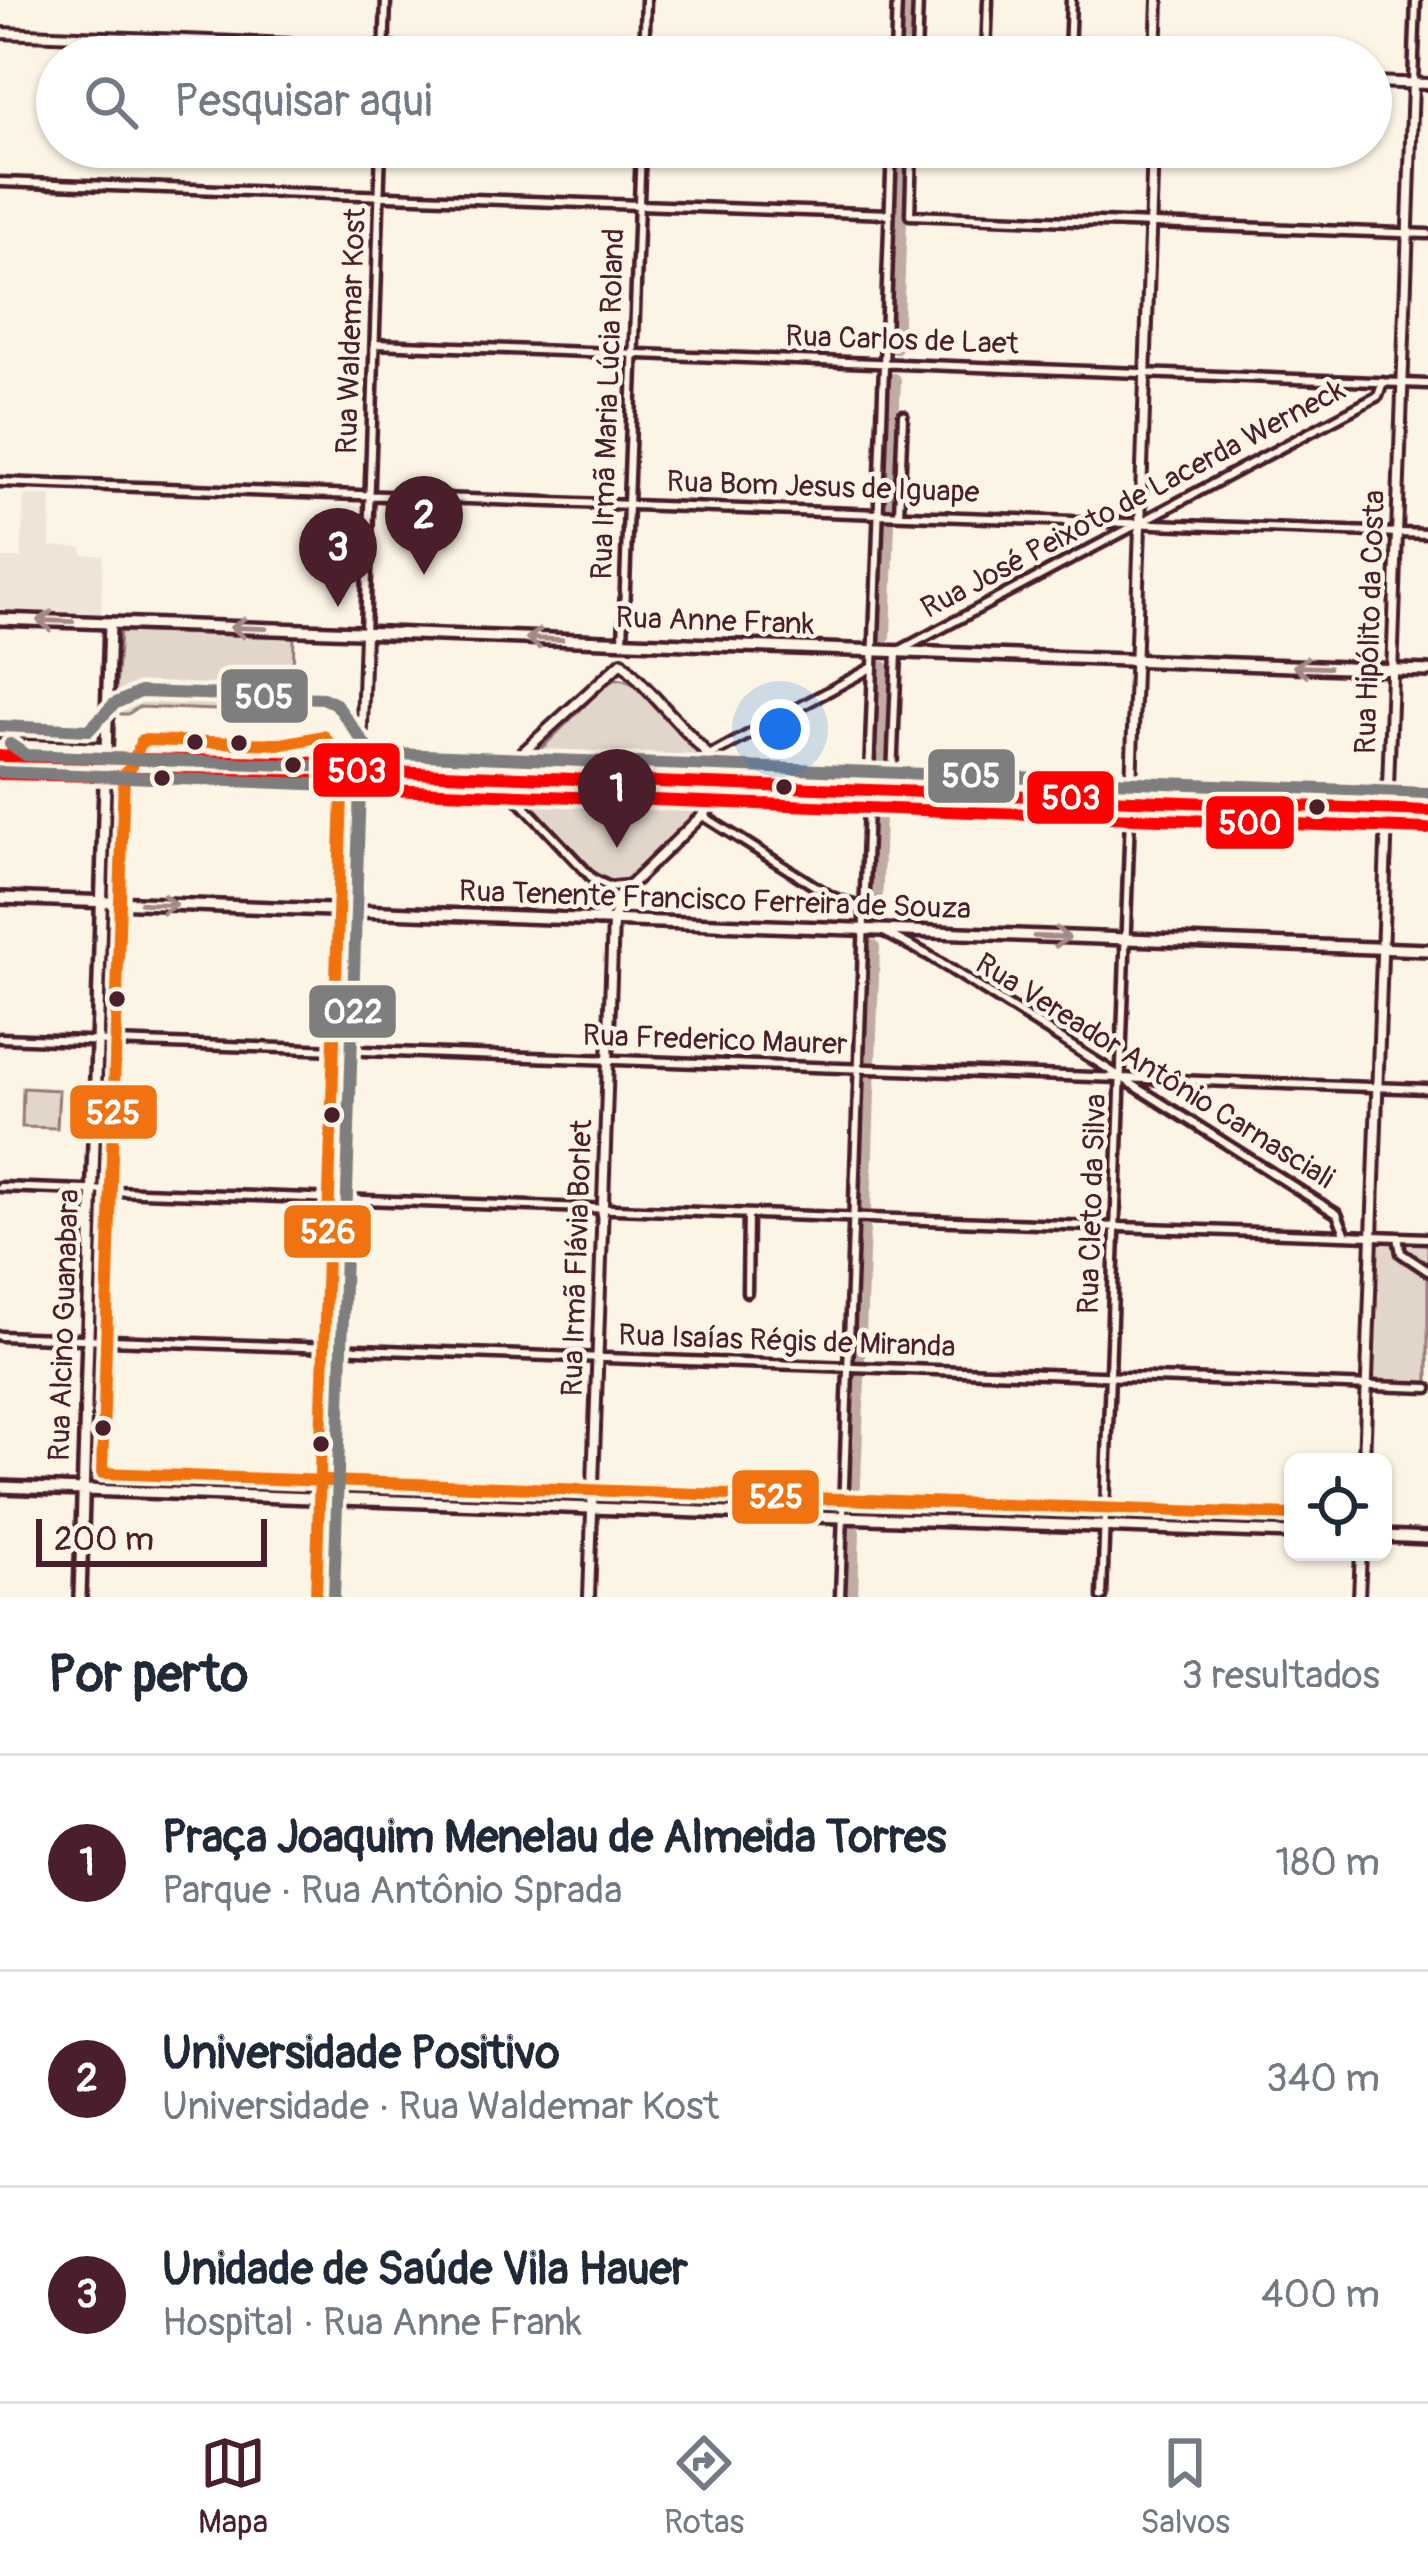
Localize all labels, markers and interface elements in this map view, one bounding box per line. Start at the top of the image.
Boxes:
search box [36,36,1392,168]
icon: search [78,69,144,135]
text: Pesquisar aqui [174,74,432,130]
street label: Rua Waldemar Kost [328,206,374,455]
street label: Rua Irmã Maria Lúcia Roland [583,228,633,580]
street label: Rua Carlos de Laet [785,317,1020,363]
street label: Rua José Peixoto de Lacerda Werneck [915,371,1352,627]
street label: Rua Bom Jesus de Iguape [666,463,980,511]
pin: 2 [385,476,463,575]
street label: Rua Hipólito da Costa [1347,489,1393,755]
pin: 3 [299,508,377,607]
street label: Rua Anne Frank [615,599,816,643]
one-way arrow [36,610,75,633]
one-way arrow [229,617,268,640]
one-way arrow [525,627,564,650]
one-way arrow [1292,655,1331,678]
line badge: 505 [219,667,310,725]
text: 505 [235,677,293,718]
your location [750,699,810,759]
unlabelled marker [184,731,206,753]
unlabelled marker [228,732,250,754]
line badge: 503 [311,741,402,799]
line badge: 505 [926,747,1017,805]
pin: 1 [578,749,656,848]
text: 503 [328,751,386,792]
unlabelled marker [282,754,304,776]
text: 505 [942,756,1000,797]
unlabelled marker [151,767,173,789]
line badge: 503 [1025,769,1116,826]
unlabelled marker [773,776,795,798]
text: 503 [1042,778,1100,819]
line badge: 500 [1204,794,1296,851]
unlabelled marker [1306,796,1328,818]
text: 500 [1219,803,1281,844]
street label: Rua Tenente Francisco Ferreira de Souza [458,873,972,927]
one-way arrow [139,893,178,916]
one-way arrow [1032,925,1071,948]
street label: Rua Vereador Antônio Carnasciali [969,945,1341,1197]
line badge: 022 [307,983,398,1040]
unlabelled marker [106,988,128,1010]
text: 022 [323,992,383,1033]
street label: Rua Frederico Maurer [582,1017,848,1063]
line badge: 525 [68,1083,159,1141]
text: 525 [86,1093,140,1134]
street label: Rua Cleto da Silva [1070,1093,1114,1315]
unlabelled marker [321,1104,343,1126]
street label: Rua Irmã Flávia Borlet [554,1118,600,1397]
street label: Rua Alcino Guanabara [41,1188,87,1462]
line badge: 526 [282,1203,373,1260]
text: 526 [300,1212,356,1253]
street label: Rua Isaías Régis de Miranda [618,1317,956,1365]
unlabelled marker [92,1417,114,1439]
unlabelled marker [310,1433,332,1455]
map controls [1284,1453,1392,1561]
button: locate [1284,1453,1392,1561]
line badge: 525 [730,1468,821,1526]
text: 525 [749,1477,803,1518]
scale bar [36,1513,267,1566]
text: 200 m [54,1519,154,1560]
text: Por perto [48,1643,248,1707]
text: 3 resultados [1181,1651,1380,1700]
text: Praça Joaquim Menelau de Almeida Torres [162,1810,946,1866]
text: 1 [79,1838,95,1887]
text: 180 m [1275,1838,1380,1887]
text: Parque · Rua Antônio Sprada [162,1866,622,1915]
text: Universidade Positivo [162,2026,560,2082]
text: 2 [76,2054,98,2103]
text: 340 m [1266,2054,1380,2103]
text: Universidade · Rua Waldemar Kost [162,2082,719,2131]
text: Unidade de Saúde Vila Hauer [162,2242,688,2298]
text: 3 [76,2270,98,2319]
text: 400 m [1261,2270,1380,2319]
text: Hospital · Rua Anne Frank [162,2298,582,2347]
tab: Mapa [198,2430,268,2543]
tab: Rotas [664,2430,744,2543]
tab: Salvos [1140,2430,1230,2543]

